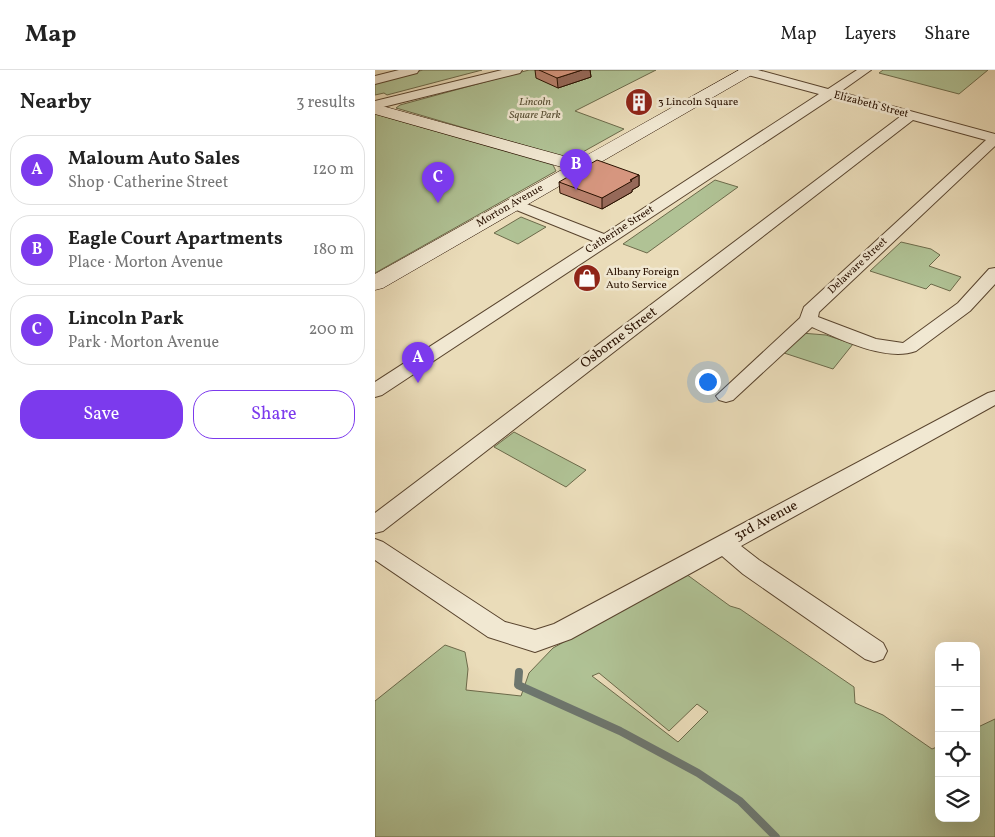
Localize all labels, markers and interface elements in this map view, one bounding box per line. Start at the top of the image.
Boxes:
text: Map [25,18,76,52]
text: Map [780,22,816,47]
text: Layers [844,22,896,47]
text: Share [924,22,970,47]
building icon: 3 Lincoln Square [624,87,654,117]
text: Nearby [20,88,91,117]
street label: Elizabeth Street [832,88,910,122]
text: 3 results [296,92,355,114]
park label: Lincoln Square Park [509,95,561,123]
place label: 3 Lincoln Square [658,95,738,110]
text: Maloum Auto Sales [68,146,240,172]
pin: B [560,149,592,190]
text: A [31,159,43,181]
text: 120 m [312,159,354,181]
pin: C [422,162,454,203]
text: Shop · Catherine Street [68,172,228,194]
street label: Morton Avenue [474,181,546,231]
street label: Catherine Street [583,202,657,258]
text: Eagle Court Apartments [68,226,283,252]
street label: Delaware Street [825,234,891,298]
text: B [32,239,42,261]
text: 180 m [313,239,354,261]
text: Place · Morton Avenue [68,252,223,274]
shop icon: Albany Foreign Auto Service [572,263,602,293]
place label: Albany Foreign Auto Service [606,265,680,293]
street label: Osborne Street [577,303,661,373]
text: Lincoln Park [68,306,184,332]
text: C [32,319,42,341]
text: 200 m [309,319,354,341]
text: Park · Morton Avenue [68,332,219,354]
pin: A [402,342,434,383]
your location [695,369,721,395]
button: Save [20,390,183,439]
button: Share [193,390,355,439]
street label: 3rd Avenue [731,496,801,546]
map controls [935,642,980,822]
button: + [935,642,980,687]
button: − [935,687,980,732]
button: locate [935,732,980,777]
button: layers [935,777,980,822]

